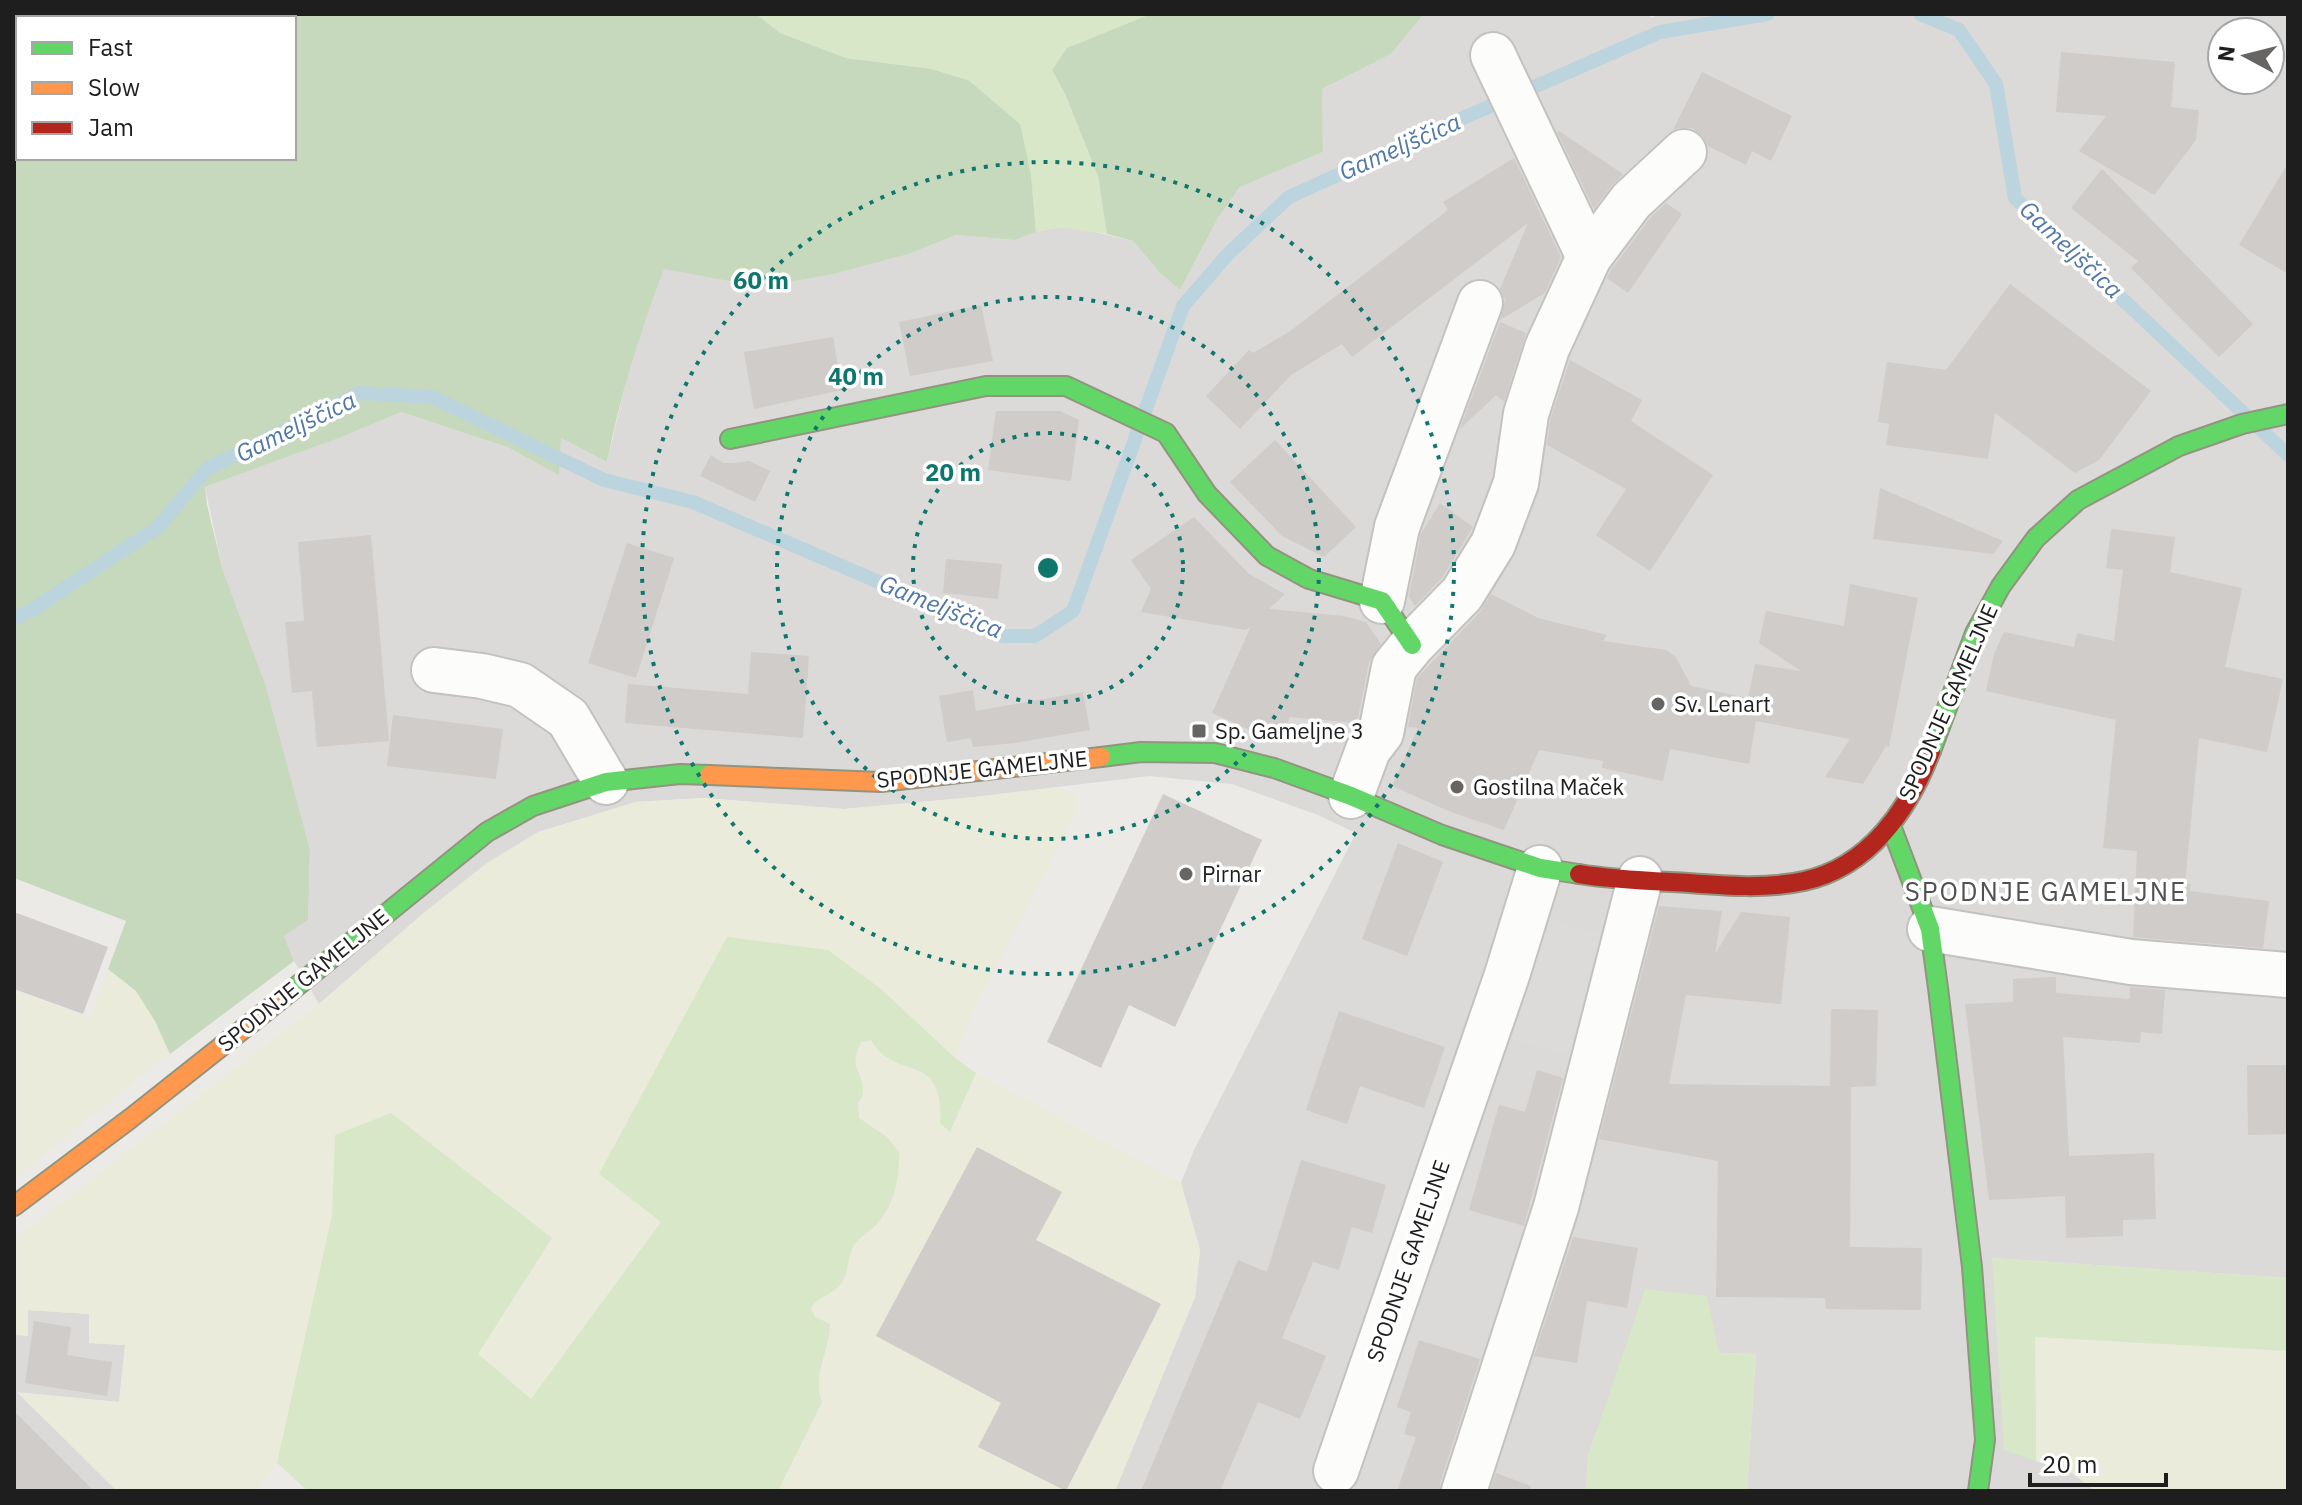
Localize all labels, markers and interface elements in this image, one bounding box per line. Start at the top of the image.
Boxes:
legend [16,16,296,160]
north arrow [2206,16,2286,96]
text: Fast [88,31,133,63]
text: N [2210,44,2241,63]
text: Slow [88,71,140,103]
water label: Gameljščica [1334,105,1465,187]
text: Jam [88,111,134,143]
water label: Gameljščica [2013,193,2130,305]
text: 60 m [733,264,789,296]
text: 40 m [828,360,884,392]
water label: Gameljščica [230,383,361,469]
text: 20 m [925,456,981,488]
centre of rings [1034,554,1062,582]
water label: Gameljščica [875,567,1008,645]
street label: SPODNJE GAMELJNE [1891,599,2004,805]
place label: Sv. Lenart [1674,689,1771,718]
marker: Sv. Lenart [1649,695,1667,713]
place label: Sp. Gameljne 3 [1215,716,1364,745]
marker: Sp. Gameljne 3 [1190,722,1208,740]
street label: SPODNJE GAMELJNE [875,743,1089,794]
place label: Gostilna Maček [1473,772,1624,801]
marker: Gostilna Maček [1448,778,1466,796]
place label: Pirnar [1202,859,1261,888]
marker: Pirnar [1177,865,1195,883]
district label: SPODNJE GAMELJNE [1905,874,2187,908]
street label: SPODNJE GAMELJNE [211,902,394,1058]
street label: SPODNJE GAMELJNE [1359,1156,1456,1366]
scale bar [2030,1437,2166,1487]
text: 20 m [2042,1448,2097,1480]

